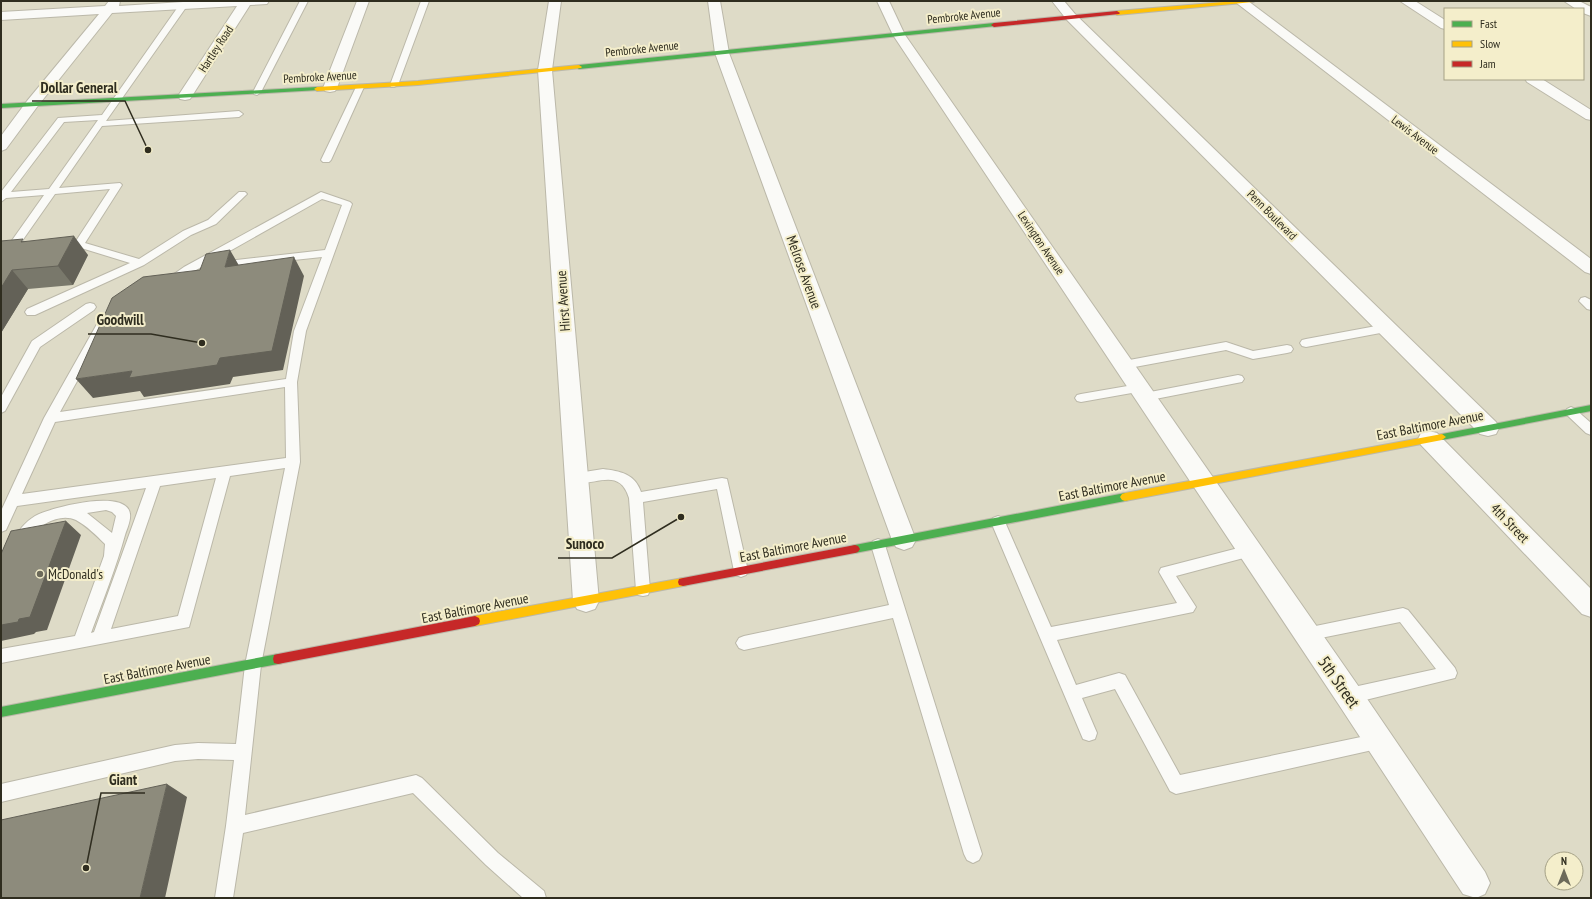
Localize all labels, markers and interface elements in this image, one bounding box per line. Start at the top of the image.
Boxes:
street label: Pembroke Avenue [927,4,1001,27]
legend [1444,8,1584,80]
text: Fast [1480,16,1498,31]
street label: Hartley Road [195,22,236,75]
text: Slow [1480,36,1501,51]
street label: Pembroke Avenue [605,37,679,60]
text: Jam [1479,56,1496,71]
street label: Pembroke Avenue [283,67,357,86]
callout: Dollar General [32,74,125,101]
text: Dollar General [41,78,118,97]
street label: Lewis Avenue [1389,112,1442,157]
street label: Penn Boulevard [1244,186,1301,243]
street label: Lexington Avenue [1015,208,1068,277]
street label: Melrose Avenue [782,233,826,311]
street label: Hirst Avenue [552,270,574,332]
callout: Goodwill [88,307,151,334]
text: Goodwill [96,310,144,329]
street label: East Baltimore Avenue [1375,406,1485,444]
street label: East Baltimore Avenue [1057,467,1167,505]
street label: 4th Street [1487,499,1533,547]
street label: East Baltimore Avenue [738,528,848,566]
callout: Sunoco [558,531,612,558]
text: Sunoco [566,534,605,553]
place label: McDonald's [48,565,103,583]
marker: McDonald's [35,569,45,579]
street label: East Baltimore Avenue [420,589,530,627]
street label: East Baltimore Avenue [102,650,212,688]
street label: 5th Street [1313,652,1365,713]
callout: Giant [101,766,145,793]
text: Giant [109,770,138,789]
north arrow [1544,851,1584,891]
text: N [1561,854,1567,868]

